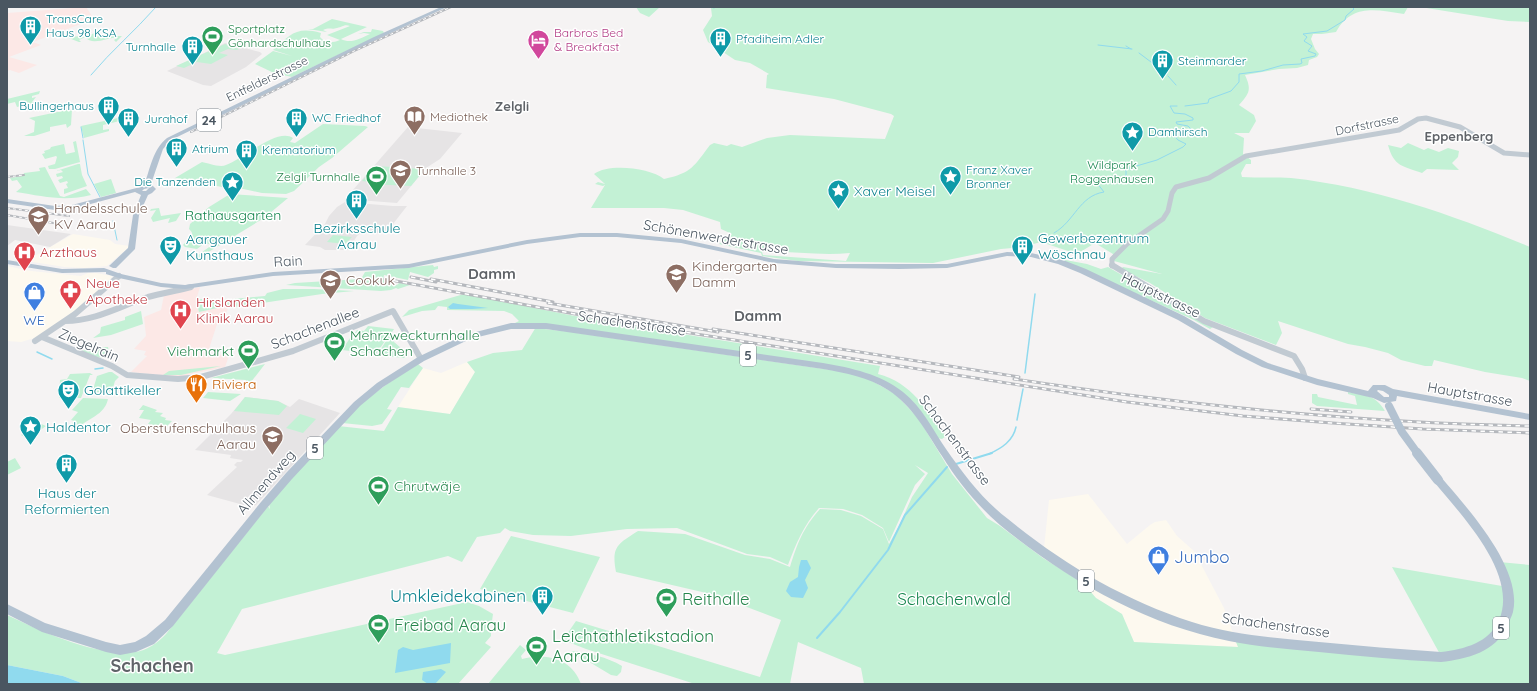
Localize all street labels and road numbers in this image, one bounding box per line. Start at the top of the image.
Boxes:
street label: Entfelderstrasse [224,52,310,105]
road number: 24 [197,109,221,131]
street label: Dorfstrasse [1334,110,1400,139]
street label: Schönenwerderstrasse [642,215,790,259]
street label: Rain [273,251,303,271]
street label: Hauptstrasse [1118,268,1204,322]
street label: Schachenallee [268,303,362,353]
street label: Schachenstrasse [577,307,687,339]
street label: Ziegelrain [56,324,122,366]
road number: 5 [740,344,756,366]
street label: Hauptstrasse [1426,378,1514,410]
street label: Schachenstrasse [915,391,995,489]
road number: 5 [307,437,323,459]
street label: Allmendweg [233,446,299,518]
road number: 5 [1078,570,1094,592]
street label: Schachenstrasse [1221,609,1331,641]
road number: 5 [1493,617,1509,639]

